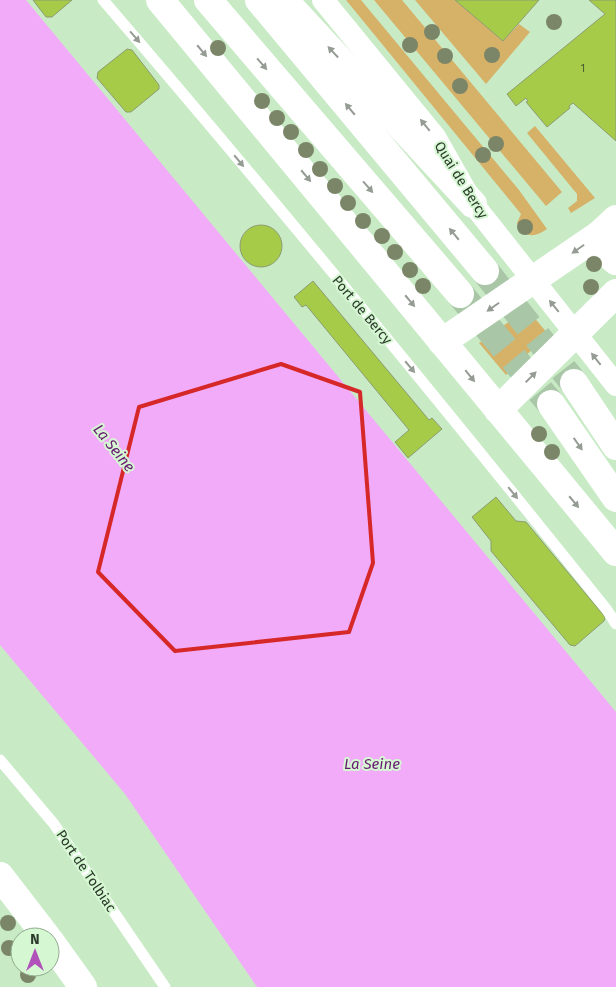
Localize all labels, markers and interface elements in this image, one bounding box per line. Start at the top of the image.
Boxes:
one-way arrow [129,30,140,43]
one-way arrow [197,44,208,57]
one-way arrow [327,47,339,59]
one-way arrow [256,57,268,69]
house number: 1 [581,62,585,75]
one-way arrow [345,103,356,115]
one-way arrow [420,119,431,132]
street label: Quai de Bercy [431,138,491,222]
one-way arrow [234,155,245,168]
one-way arrow [300,170,311,182]
one-way arrow [362,180,374,192]
one-way arrow [449,228,460,240]
one-way arrow [571,244,585,254]
street label: Port de Bercy [328,272,396,348]
one-way arrow [404,295,415,308]
one-way arrow [549,300,560,313]
one-way arrow [486,302,499,312]
one-way arrow [591,353,602,366]
one-way arrow [404,361,416,373]
one-way arrow [464,370,475,382]
one-way arrow [525,372,537,384]
water label: La Seine [89,421,139,476]
one-way arrow [573,437,583,450]
one-way arrow [508,486,519,499]
one-way arrow [568,495,580,507]
water label: La Seine [344,755,400,773]
street label: Port de Tolbiac [52,827,120,915]
north arrow [10,927,60,977]
text: N [30,931,40,948]

